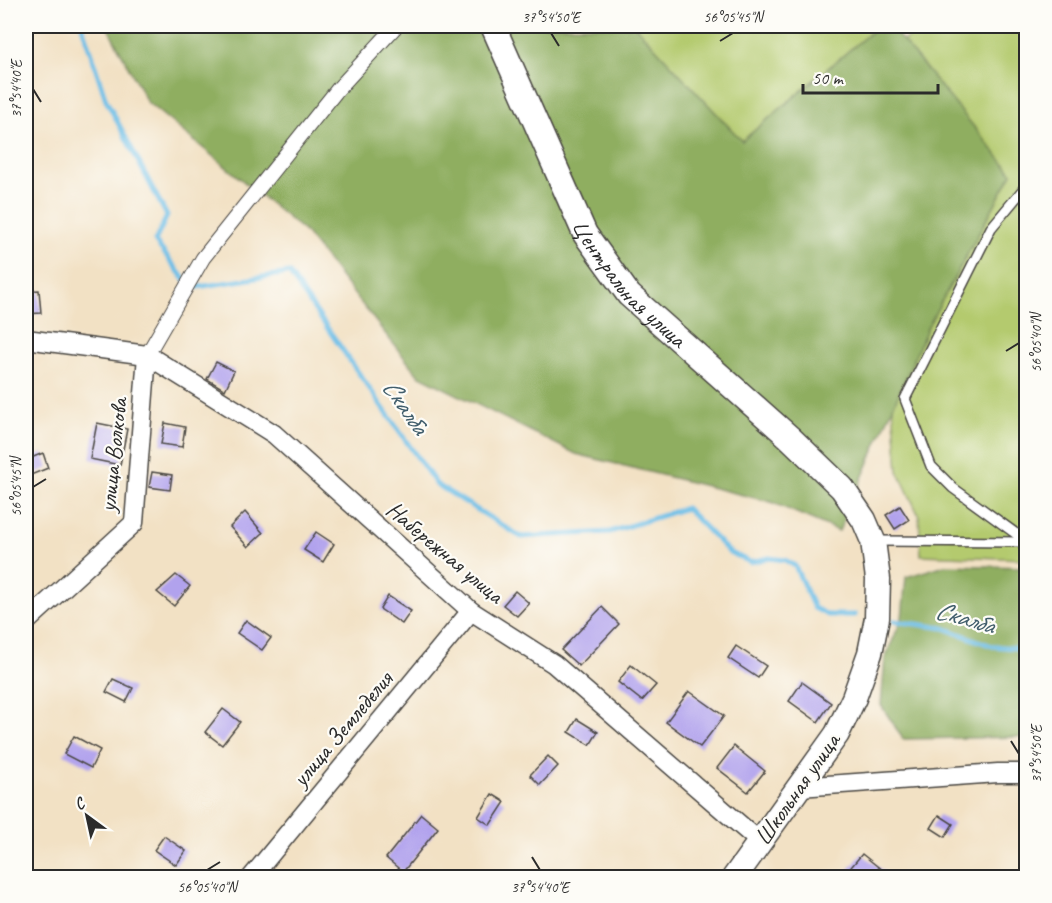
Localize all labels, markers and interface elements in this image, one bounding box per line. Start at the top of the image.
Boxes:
text: 37°54'50"E [522,8,582,27]
text: 56°05'45"N [703,8,766,27]
scale bar [803,57,938,95]
text: 37°54'40"E [7,58,26,118]
text: 50 m [812,67,845,89]
street label: Центральная улица [566,215,694,355]
text: 56°05'40"N [1027,310,1046,373]
water label: Скалба [375,372,438,442]
street label: улица Волкова [92,394,134,515]
text: 56°05'45"N [7,454,26,517]
street label: Набережная улица [380,494,511,611]
water label: Скалба [931,593,1001,642]
street label: улица Земледелия [284,664,400,794]
text: 37°54'50"E [1027,723,1046,783]
street label: Школьная улица [748,726,848,851]
north arrow [57,786,117,846]
text: С [71,793,90,815]
text: 56°05'40"N [177,878,240,897]
text: 37°54'40"E [511,878,571,897]

